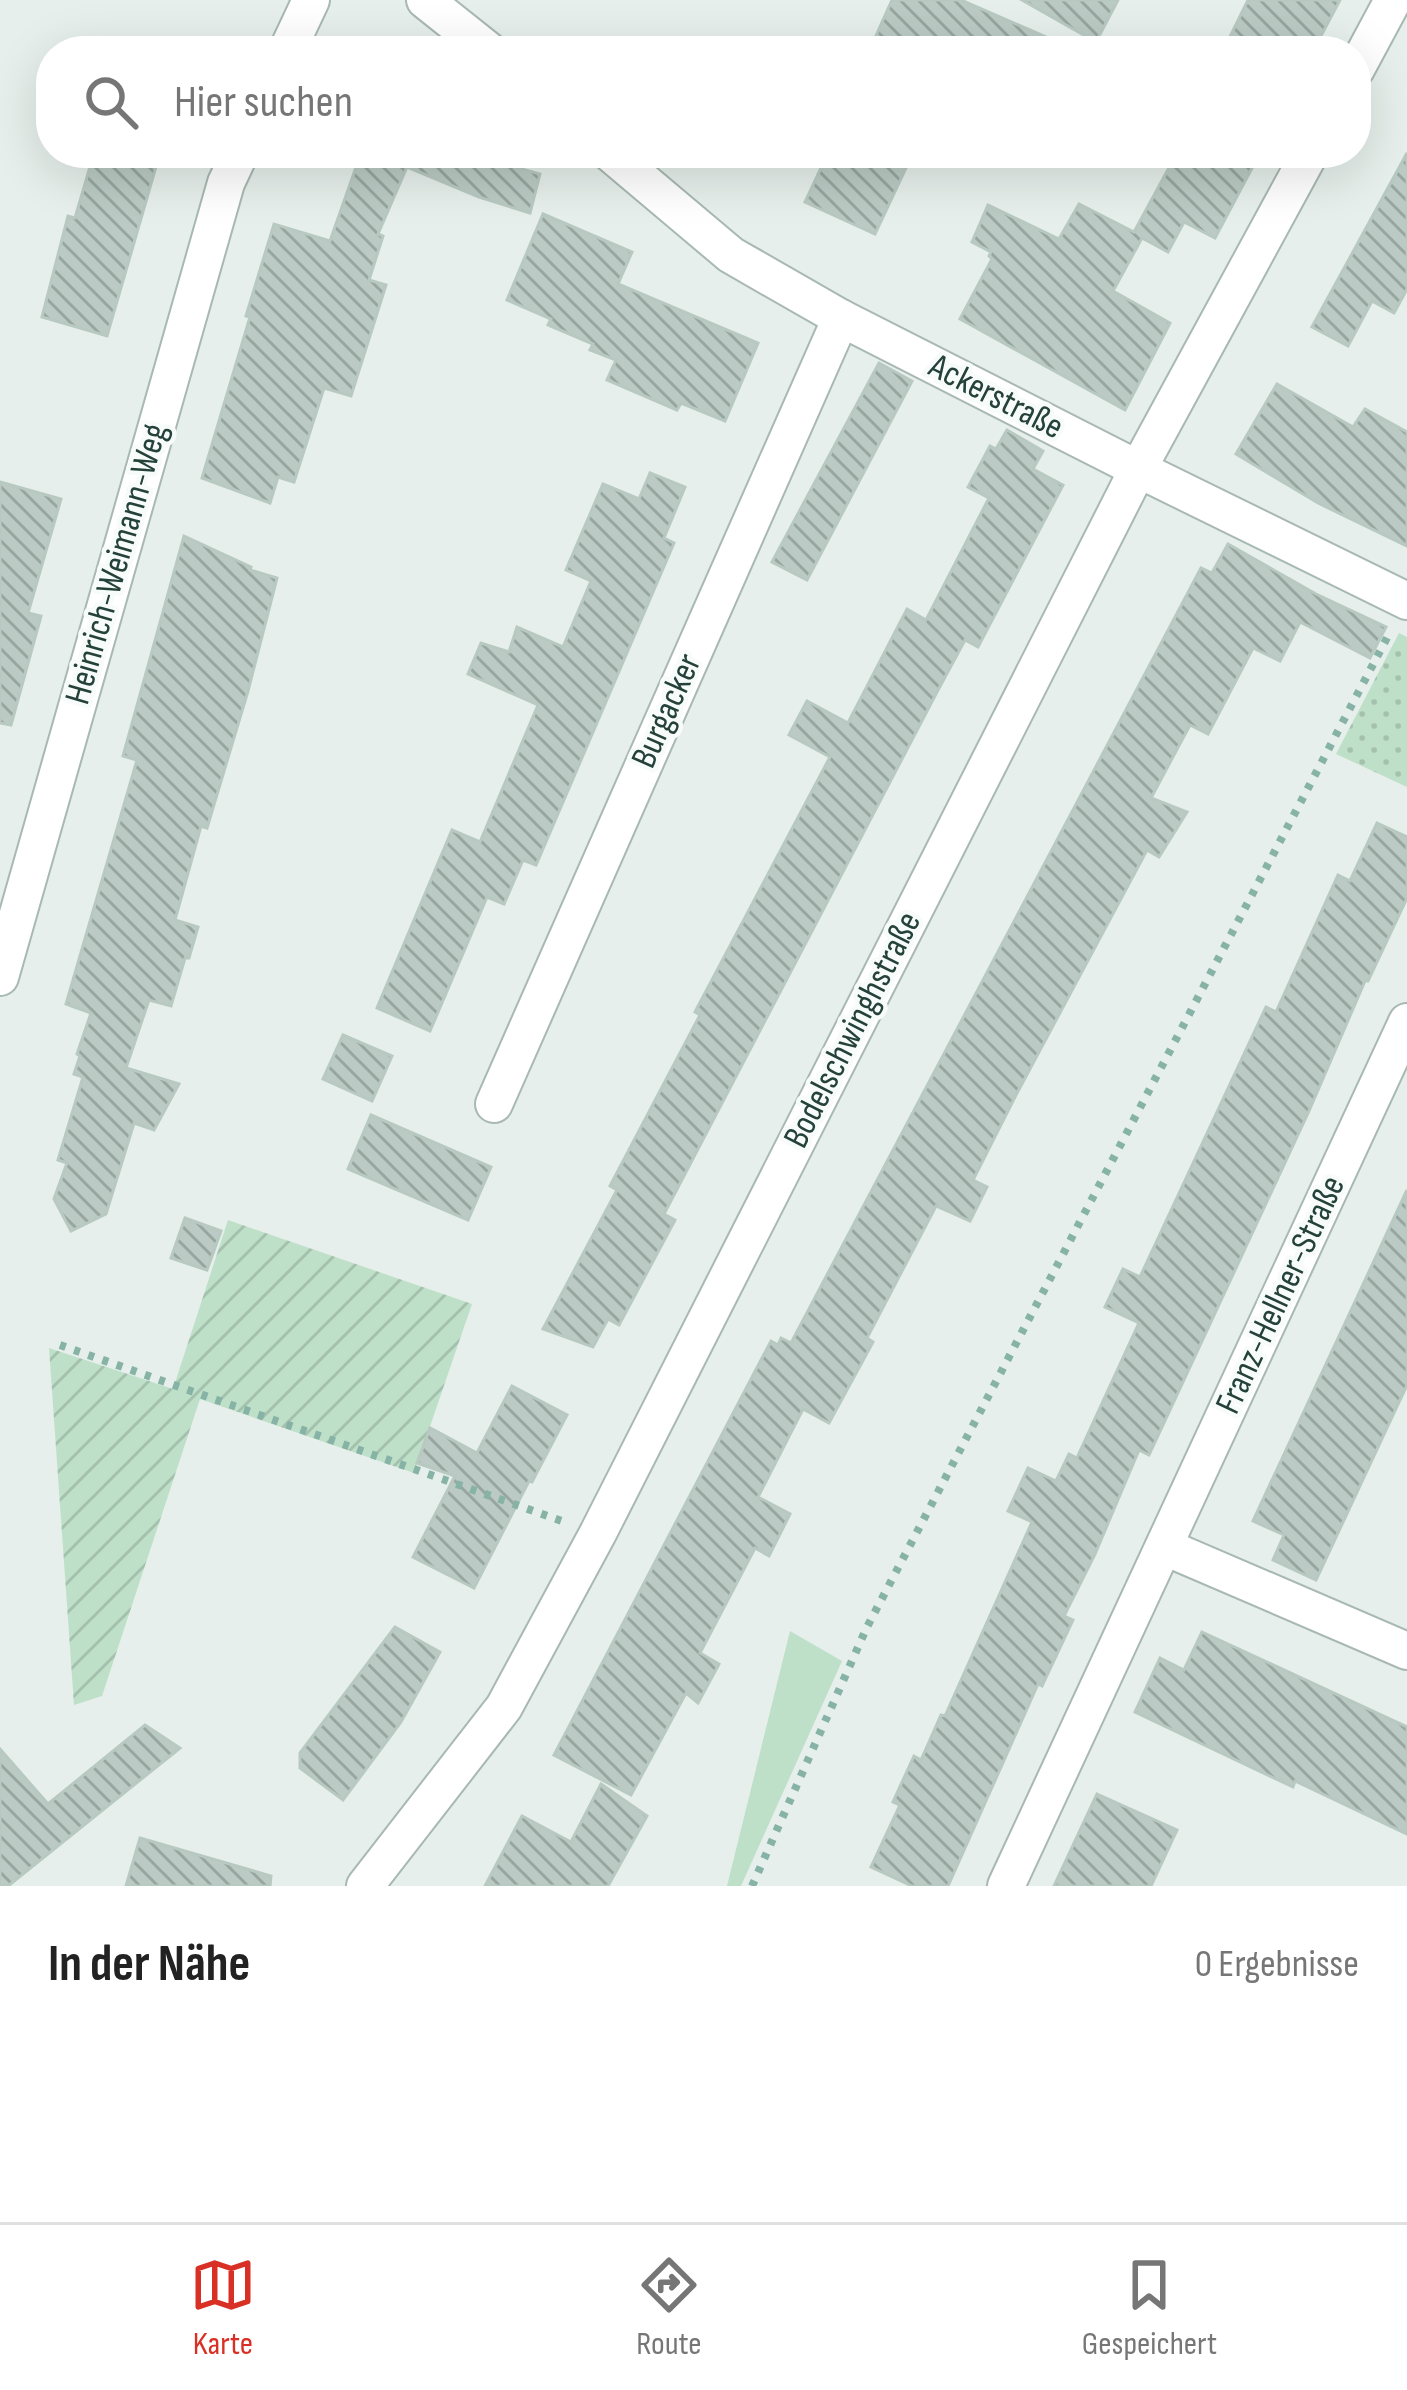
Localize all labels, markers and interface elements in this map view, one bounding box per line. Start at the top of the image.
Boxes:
search box [36,36,1371,168]
icon: search [78,69,144,135]
text: Hier suchen [174,75,353,130]
street label: Ackerstraße [921,345,1070,449]
street label: Heinrich-Weimann-Weg [56,419,178,709]
street label: Burgacker [623,647,711,775]
street label: Bodelschwinghstraße [775,905,931,1155]
street label: Franz-Hellner-Straße [1207,1169,1355,1421]
text: In der Nähe [48,1934,250,1995]
text: 0 Ergebnisse [1195,1941,1359,1988]
tab: Karte [190,2252,256,2364]
tab: Route [636,2252,702,2364]
tab: Gespeichert [1082,2252,1217,2364]

